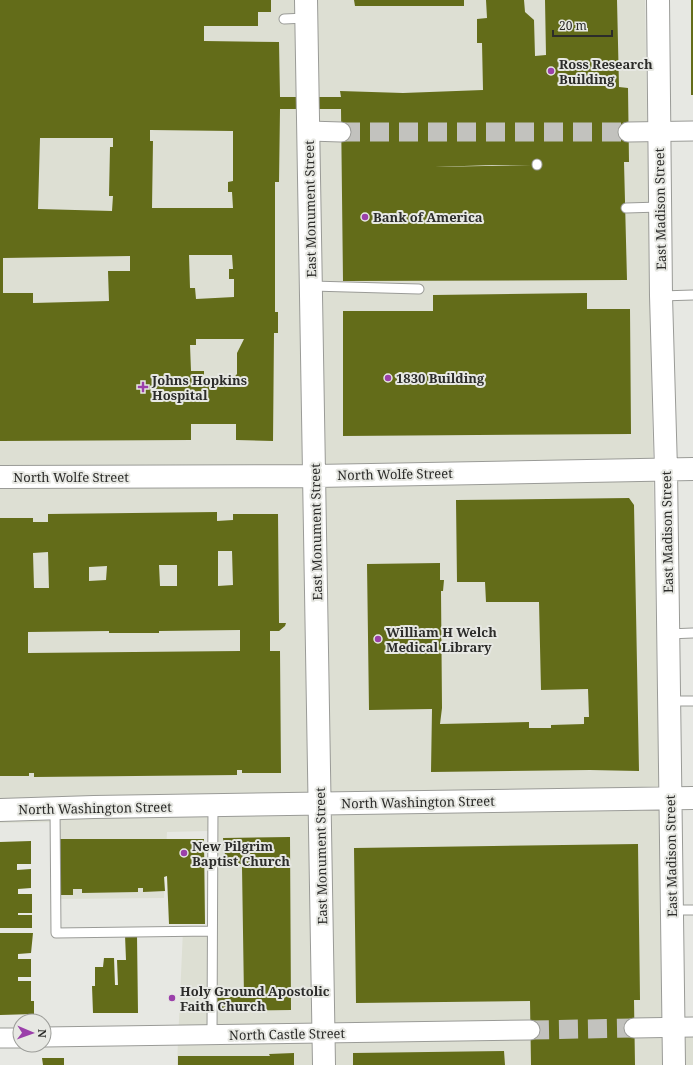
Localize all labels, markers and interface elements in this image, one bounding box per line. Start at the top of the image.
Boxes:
scale bar [553,12,612,38]
text: 20 m [559,17,587,34]
place label: Ross Research Building [559,55,653,88]
marker: Ross Research Building [546,66,556,76]
street label: East Monument Street [300,140,320,278]
street label: East Madison Street [650,147,670,270]
place label: Bank of America [373,208,483,226]
marker: Bank of America [360,212,370,222]
place label: 1830 Building [396,369,485,387]
place label: Johns Hopkins Hospital [151,371,247,404]
marker: 1830 Building [383,373,393,383]
marker: Johns Hopkins Hospital [137,381,149,393]
street label: East Monument Street [306,463,326,601]
street label: North Wolfe Street [337,464,453,484]
street label: North Wolfe Street [13,468,129,486]
street label: East Madison Street [657,470,677,593]
place label: William H Welch Medical Library [386,623,497,656]
marker: William H Welch Medical Library [373,634,383,644]
street label: East Monument Street [311,787,331,925]
street label: North Washington Street [341,792,495,812]
street label: East Madison Street [661,794,681,917]
street label: North Washington Street [18,798,172,818]
place label: New Pilgrim Baptist Church [192,837,290,870]
marker: New Pilgrim Baptist Church [179,848,189,858]
place label: Holy Ground Apostolic Faith Church [180,982,330,1015]
marker: Holy Ground Apostolic Faith Church [167,993,177,1003]
north arrow [12,1013,52,1053]
street label: North Castle Street [229,1024,346,1044]
text: N [35,1029,50,1038]

